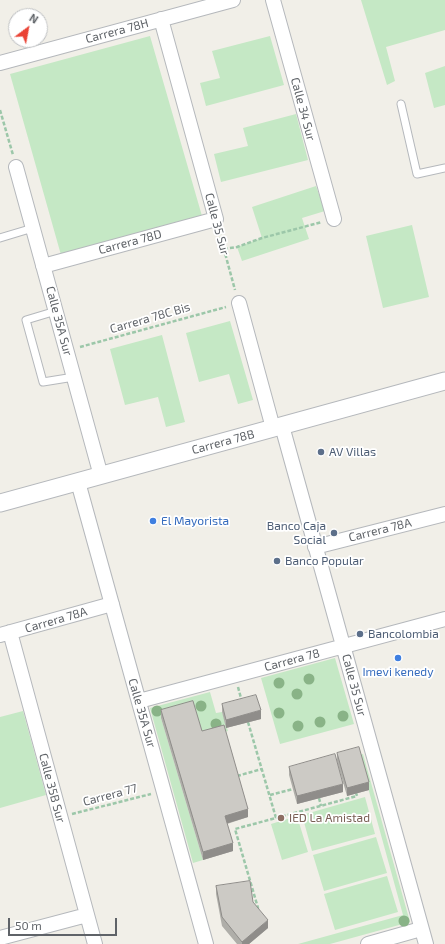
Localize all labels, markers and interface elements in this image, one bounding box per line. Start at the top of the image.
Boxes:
north arrow [8,8,48,48]
text: N [27,11,41,26]
street label: Carrera 78H [84,16,150,46]
street label: Calle 34 Sur [288,76,318,142]
street label: Calle 35 Sur [202,191,232,257]
street label: Carrera 78D [97,227,163,257]
street label: Calle 35A Sur [43,285,75,357]
street label: Carrera 78C Bis [108,300,192,336]
street label: Carrera 78B [190,427,256,457]
place label: AV Villas [329,445,376,459]
marker: AV Villas [316,447,326,457]
place label: El Mayorista [161,514,229,528]
street label: Carrera 78A [347,515,413,545]
marker: El Mayorista [148,516,158,526]
place label: Banco Caja Social [267,519,326,547]
marker: Banco Caja Social [329,528,339,538]
place label: Banco Popular [285,554,364,568]
marker: Banco Popular [272,556,282,566]
street label: Carrera 78A [23,604,89,636]
place label: Bancolombia [368,627,439,641]
marker: Bancolombia [355,629,365,639]
street label: Carrera 78 [263,646,321,674]
street label: Calle 35 Sur [339,652,369,718]
marker: Imevi kenedy [393,653,403,663]
place label: Imevi kenedy [362,665,434,679]
street label: Calle 35A Sur [125,677,159,749]
street label: Calle 35B Sur [36,752,68,824]
street label: Carrera 77 [81,781,139,809]
place label: IED La Amistad [289,811,370,825]
marker: IED La Amistad [276,813,286,823]
scale bar [10,910,119,936]
text: 50 m [15,918,42,932]

